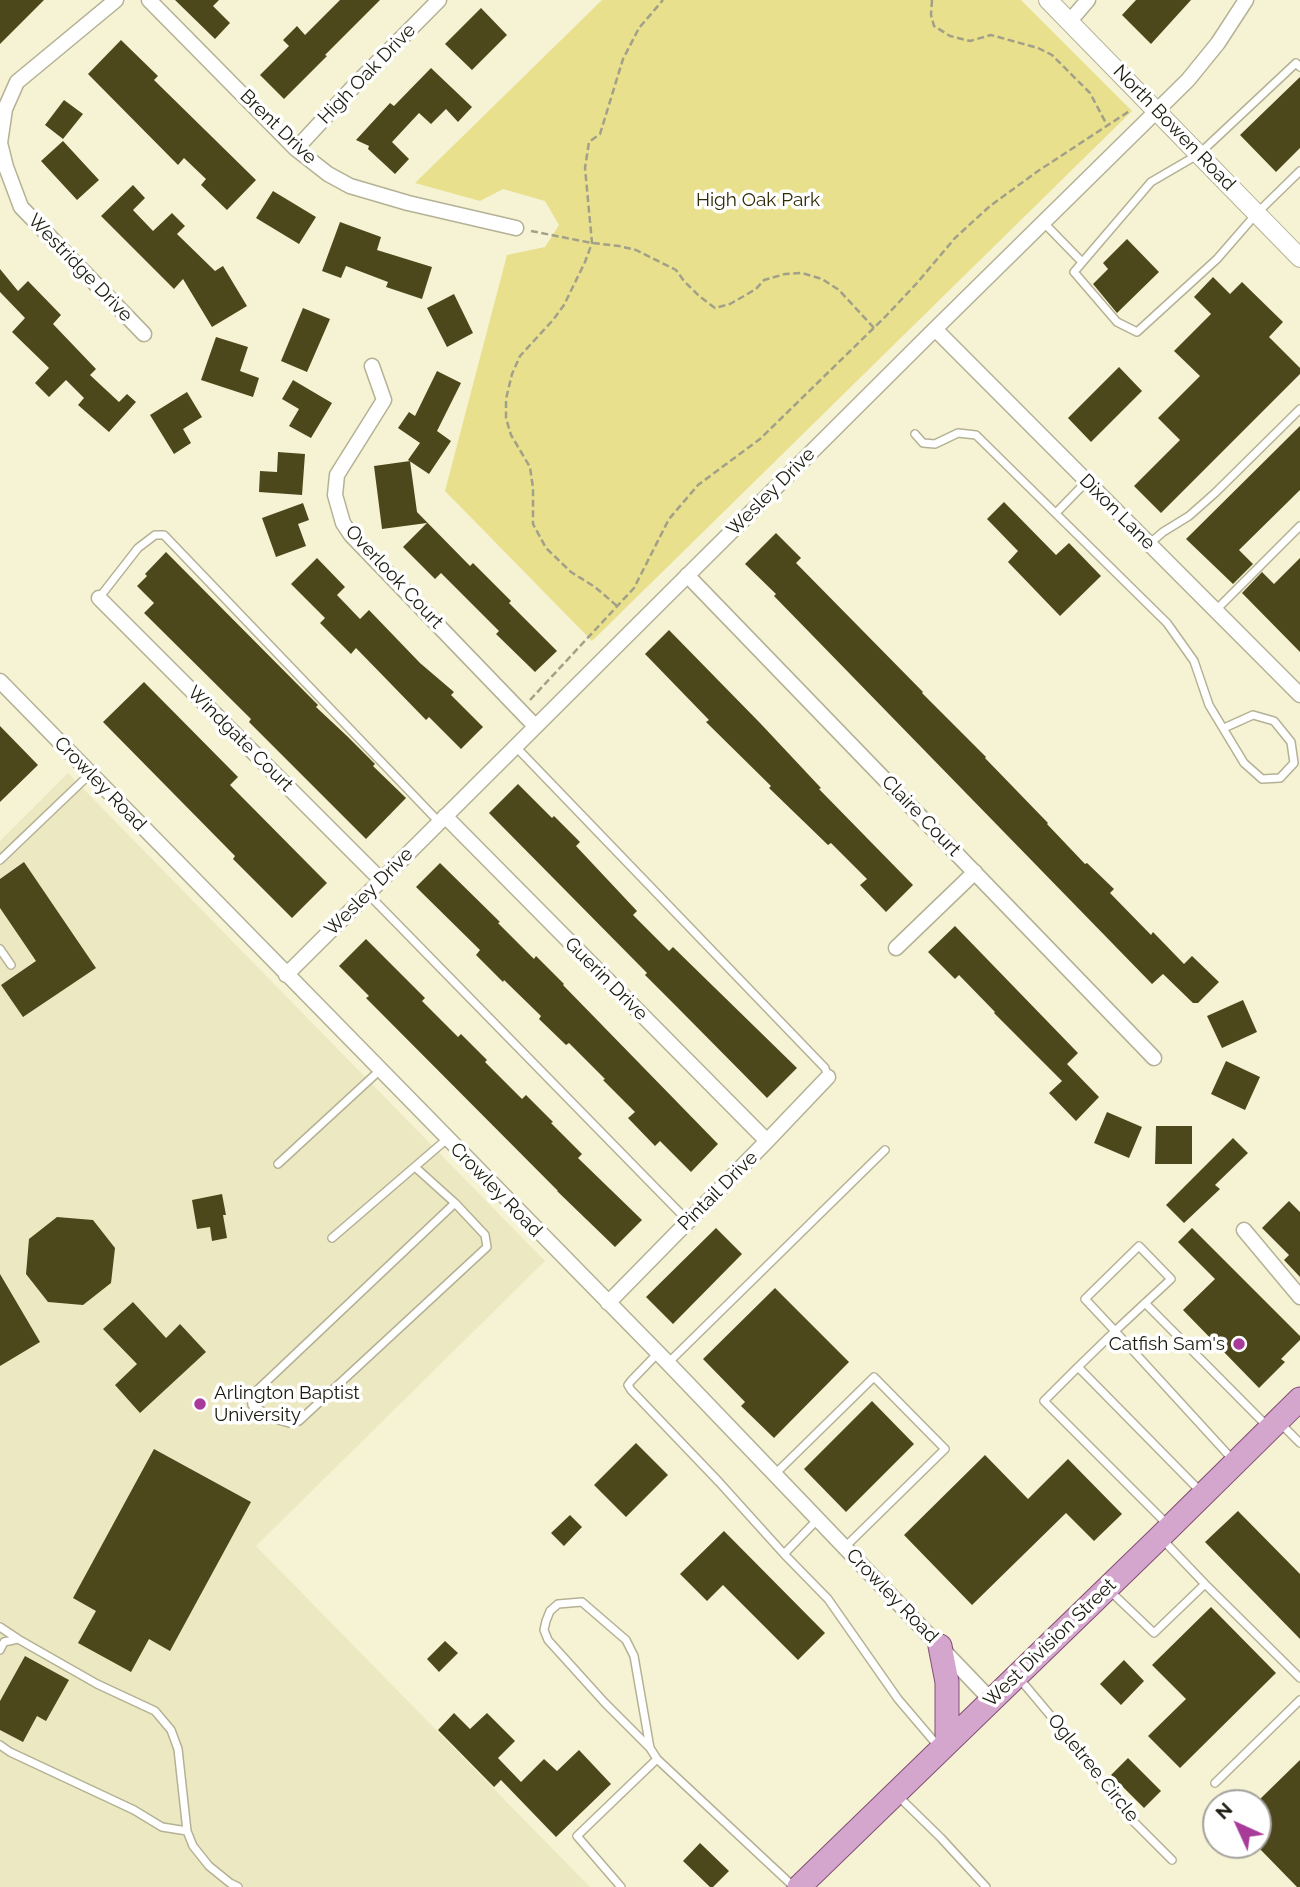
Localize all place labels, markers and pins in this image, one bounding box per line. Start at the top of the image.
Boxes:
place label: Catfish Sam's [1109,1333,1225,1355]
marker: Catfish Sam's [1231,1336,1247,1352]
place label: Arlington Baptist University [214,1382,360,1426]
marker: Arlington Baptist University [192,1396,208,1412]

